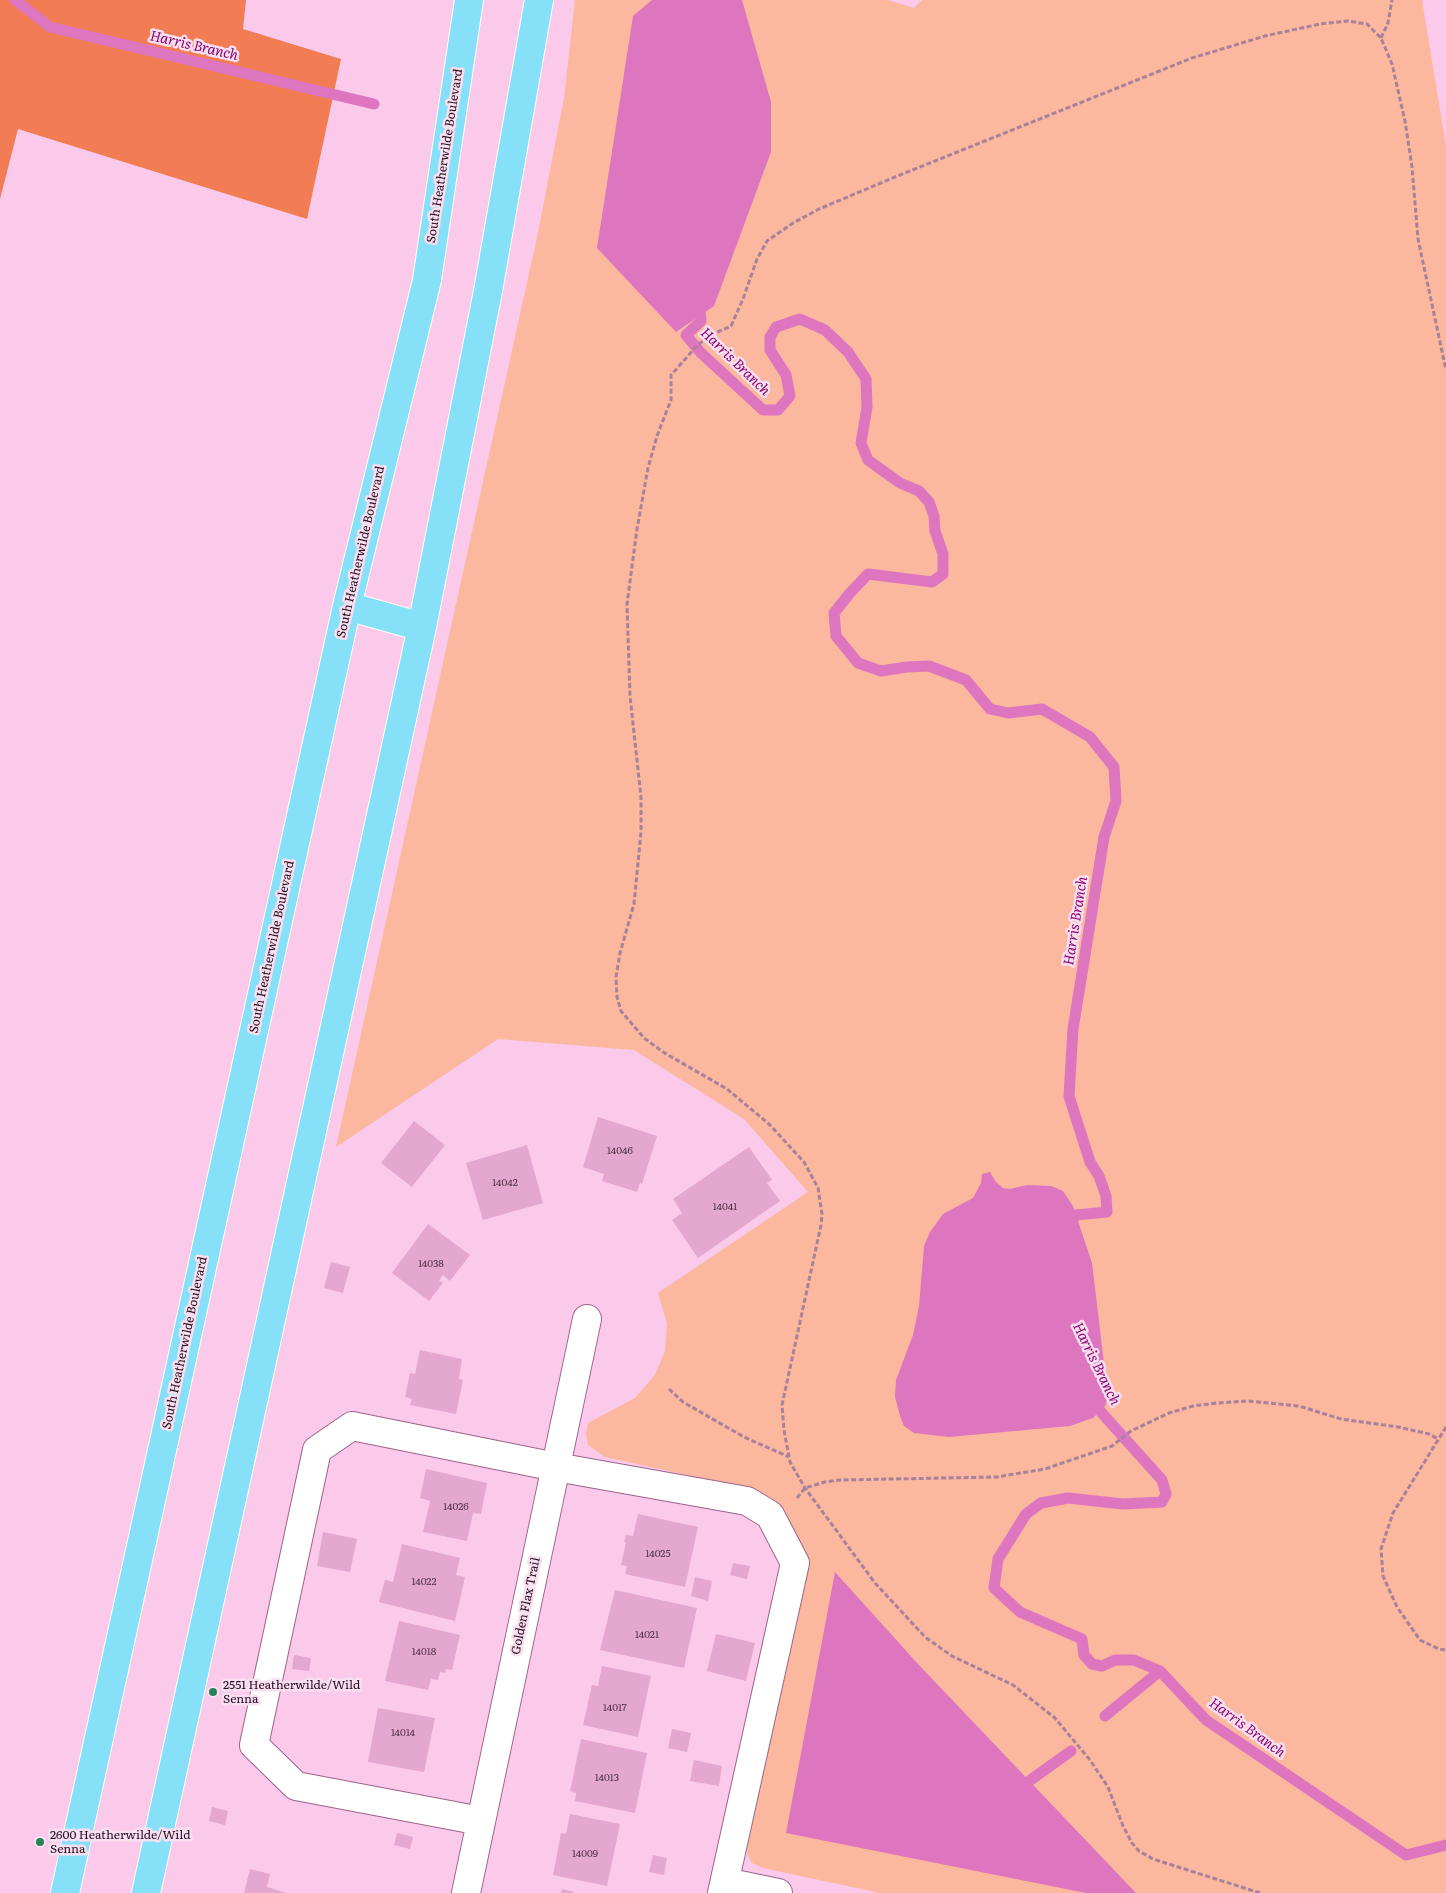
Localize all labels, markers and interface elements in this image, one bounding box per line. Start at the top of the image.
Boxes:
water label: Harris Branch [148,28,240,64]
street label: South Heatherwilde Boulevard [424,68,466,244]
water label: Harris Branch [697,325,773,399]
street label: South Heatherwilde Boulevard [334,465,388,639]
street label: South Heatherwilde Boulevard [247,859,297,1035]
water label: Harris Branch [1061,875,1091,967]
house number: 14046 [607,1145,633,1157]
house number: 14042 [492,1177,518,1189]
house number: 14041 [713,1201,737,1213]
street label: South Heatherwilde Boulevard [160,1255,210,1431]
house number: 14038 [418,1258,444,1270]
water label: Harris Branch [1069,1320,1123,1408]
house number: 14026 [443,1501,469,1513]
house number: 14025 [645,1548,671,1560]
street label: Golden Flax Trail [509,1556,543,1656]
house number: 14022 [412,1576,436,1588]
house number: 14021 [635,1629,659,1641]
house number: 14018 [412,1646,436,1658]
place label: 2551 Heatherwilde/Wild Senna [223,1678,360,1706]
marker: 2551 Heatherwilde/Wild Senna [207,1686,219,1698]
water label: Harris Branch [1206,1695,1288,1761]
house number: 14017 [603,1702,627,1714]
house number: 14014 [391,1727,415,1739]
house number: 14013 [595,1772,619,1784]
place label: 2600 Heatherwilde/Wild Senna [50,1828,190,1856]
marker: 2600 Heatherwilde/Wild Senna [34,1836,46,1848]
house number: 14009 [572,1848,598,1860]

